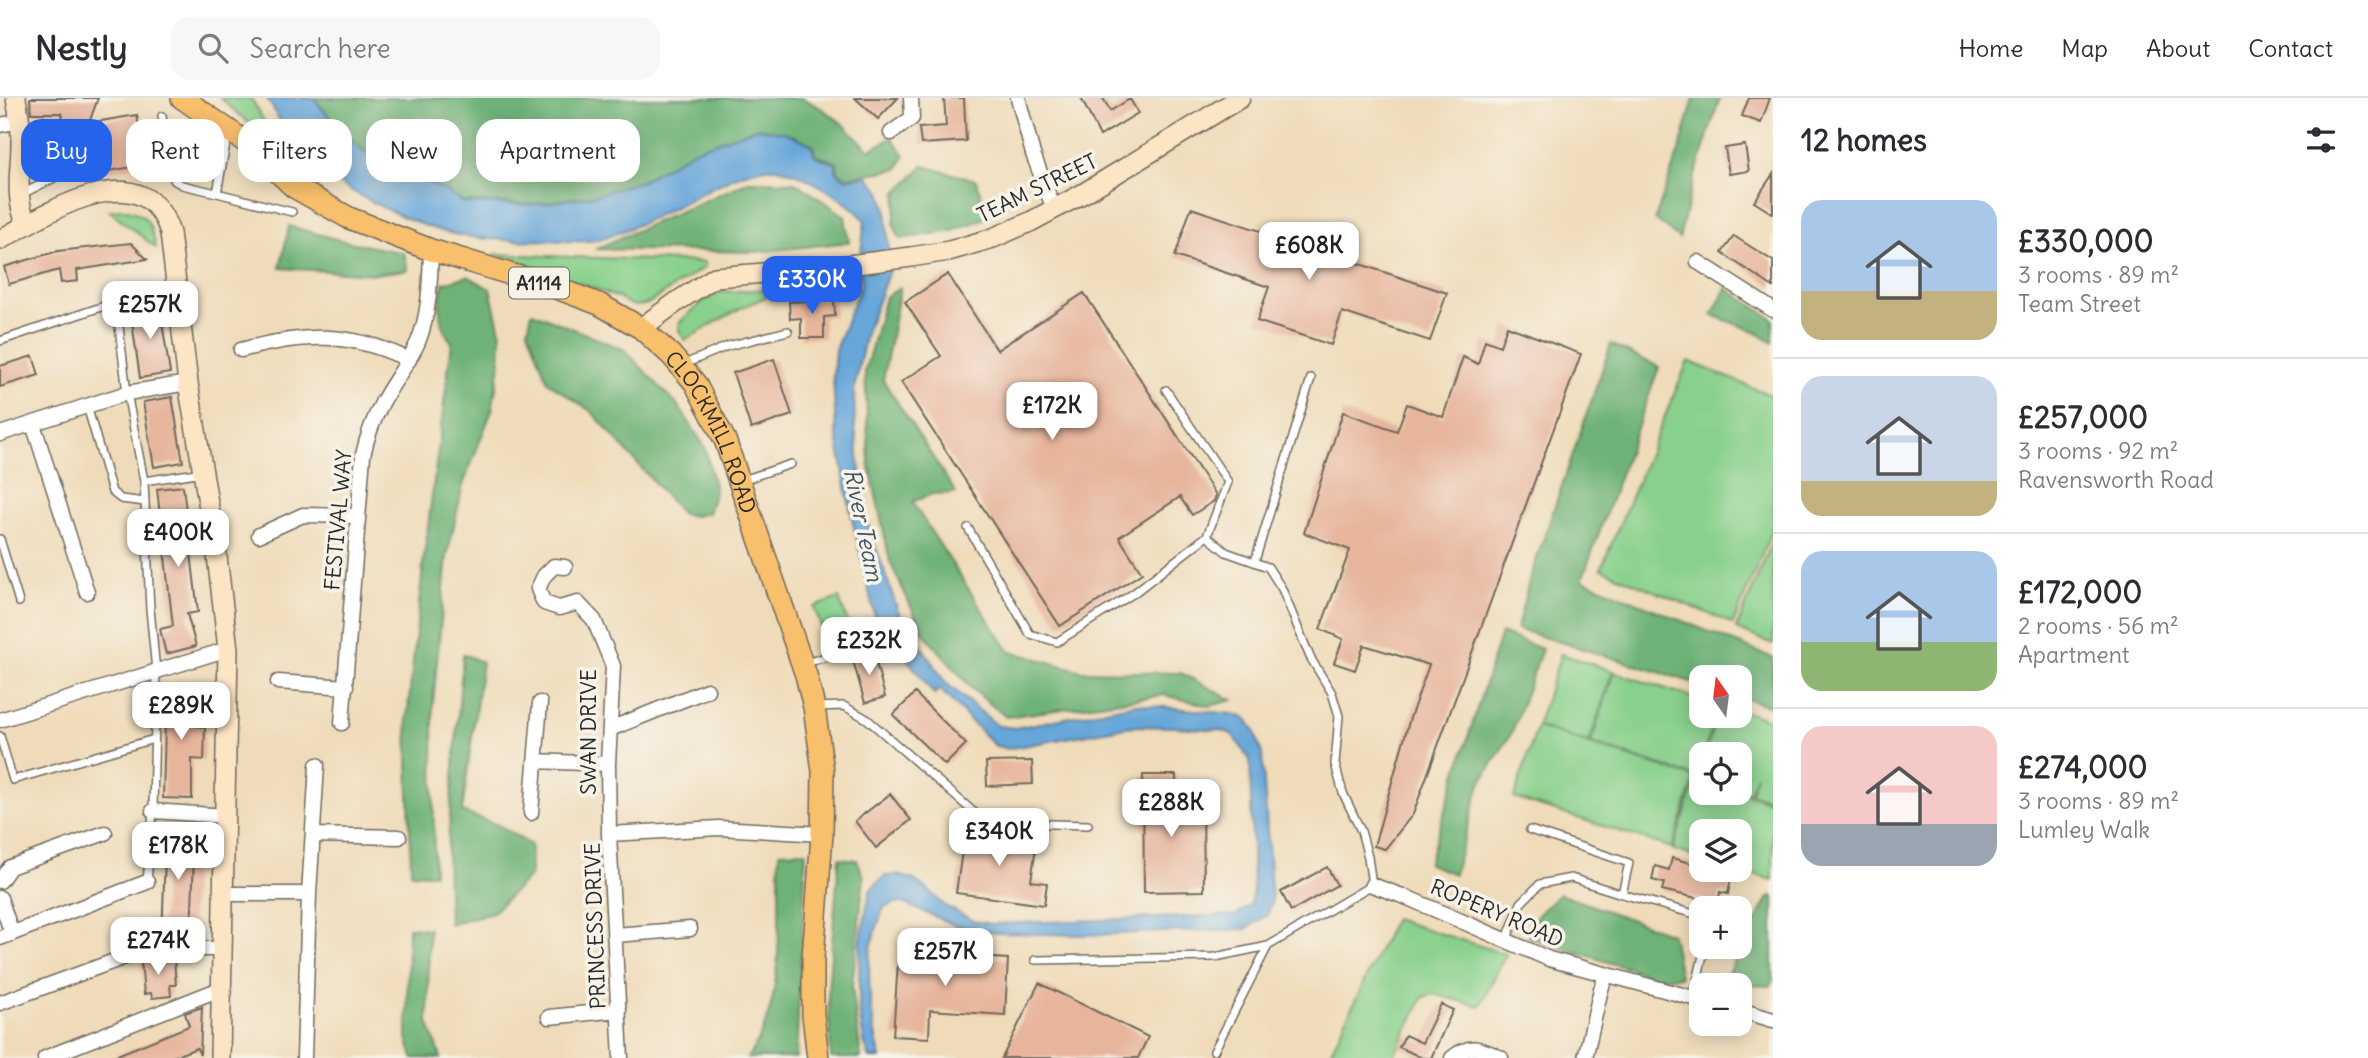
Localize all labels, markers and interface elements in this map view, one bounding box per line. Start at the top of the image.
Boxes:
search box [170,17,660,80]
text: Nestly [35,27,128,69]
icon: search [194,29,232,67]
text: Search here [250,32,391,65]
text: Home [1959,33,2023,63]
text: Map [2061,33,2108,63]
text: About [2146,33,2210,63]
text: Contact [2248,33,2333,63]
chip: Buy [21,119,112,182]
chip: Rent [126,119,224,182]
chip: Filters [238,119,352,182]
chip: New [366,119,462,182]
chip: Apartment [476,119,640,182]
text: 12 homes [1801,121,1927,159]
icon: filters [2302,121,2340,159]
street label: TEAM STREET [972,147,1102,229]
pin: £608K [1260,222,1358,282]
text: £330,000 [2018,222,2153,260]
icon: home [1857,228,1941,312]
text: £608K [1275,230,1343,259]
pin: £330K [763,256,861,316]
text: 3 rooms · 89 m² [2018,260,2179,289]
text: £330K [778,264,846,293]
road number: A1114 [509,267,569,298]
pin: £257K [101,282,199,341]
text: £257K [118,289,182,318]
text: Team Street [2018,289,2141,318]
street label: CLOCKMILL ROAD [660,345,763,517]
pin: £172K [1003,382,1101,442]
text: £172K [1022,390,1082,419]
text: £257,000 [2018,398,2148,436]
icon: home [1857,404,1941,488]
text: 3 rooms · 92 m² [2018,436,2178,465]
street label: FESTIVAL WAY [318,448,358,591]
text: Ravensworth Road [2018,465,2214,494]
water label: River Team [838,466,890,585]
pin: £400K [129,510,227,569]
text: £400K [143,517,213,546]
text: £172,000 [2018,573,2142,611]
icon: home [1857,579,1941,663]
text: 2 rooms · 56 m² [2018,611,2179,640]
pin: £232K [820,618,918,677]
text: £232K [837,625,901,654]
text: Apartment [2018,640,2130,669]
north arrow [1689,665,1752,728]
map controls [1689,665,1752,1036]
street label: SWAN DRIVE [575,669,602,795]
pin: £289K [132,682,230,742]
text: £289K [148,690,214,719]
button: locate [1689,742,1752,805]
text: £274,000 [2018,748,2147,786]
icon: home [1857,754,1941,838]
pin: £288K [1122,780,1220,839]
text: 3 rooms · 89 m² [2018,786,2179,815]
text: £288K [1138,787,1204,816]
pin: £340K [950,808,1048,868]
text: Lumley Walk [2018,815,2150,844]
text: £340K [965,816,1033,845]
button: layers [1689,819,1752,882]
pin: £178K [129,822,227,882]
text: £178K [148,830,208,859]
street label: PRINCESS DRIVE [579,842,611,1010]
street label: ROPERY ROAD [1426,873,1568,953]
button: + [1689,896,1752,959]
pin: £274K [109,918,207,977]
text: £274K [126,925,190,954]
pin: £257K [896,928,994,988]
text: £257K [913,936,977,965]
button: − [1689,973,1752,1036]

